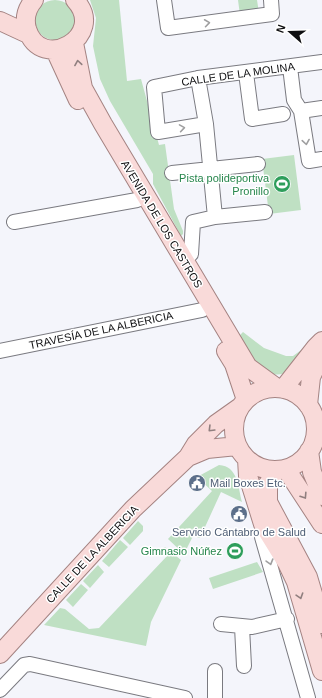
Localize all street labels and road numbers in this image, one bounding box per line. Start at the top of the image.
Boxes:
street label: CALLE DE LA MOLINA [181,60,296,88]
street label: AVENIDA DE LOS CASTROS [119,158,205,290]
street label: TRAVESÍA DE LA ALBERICIA [28,309,175,351]
street label: CALLE DE LA ALBERICIA [44,502,141,605]

